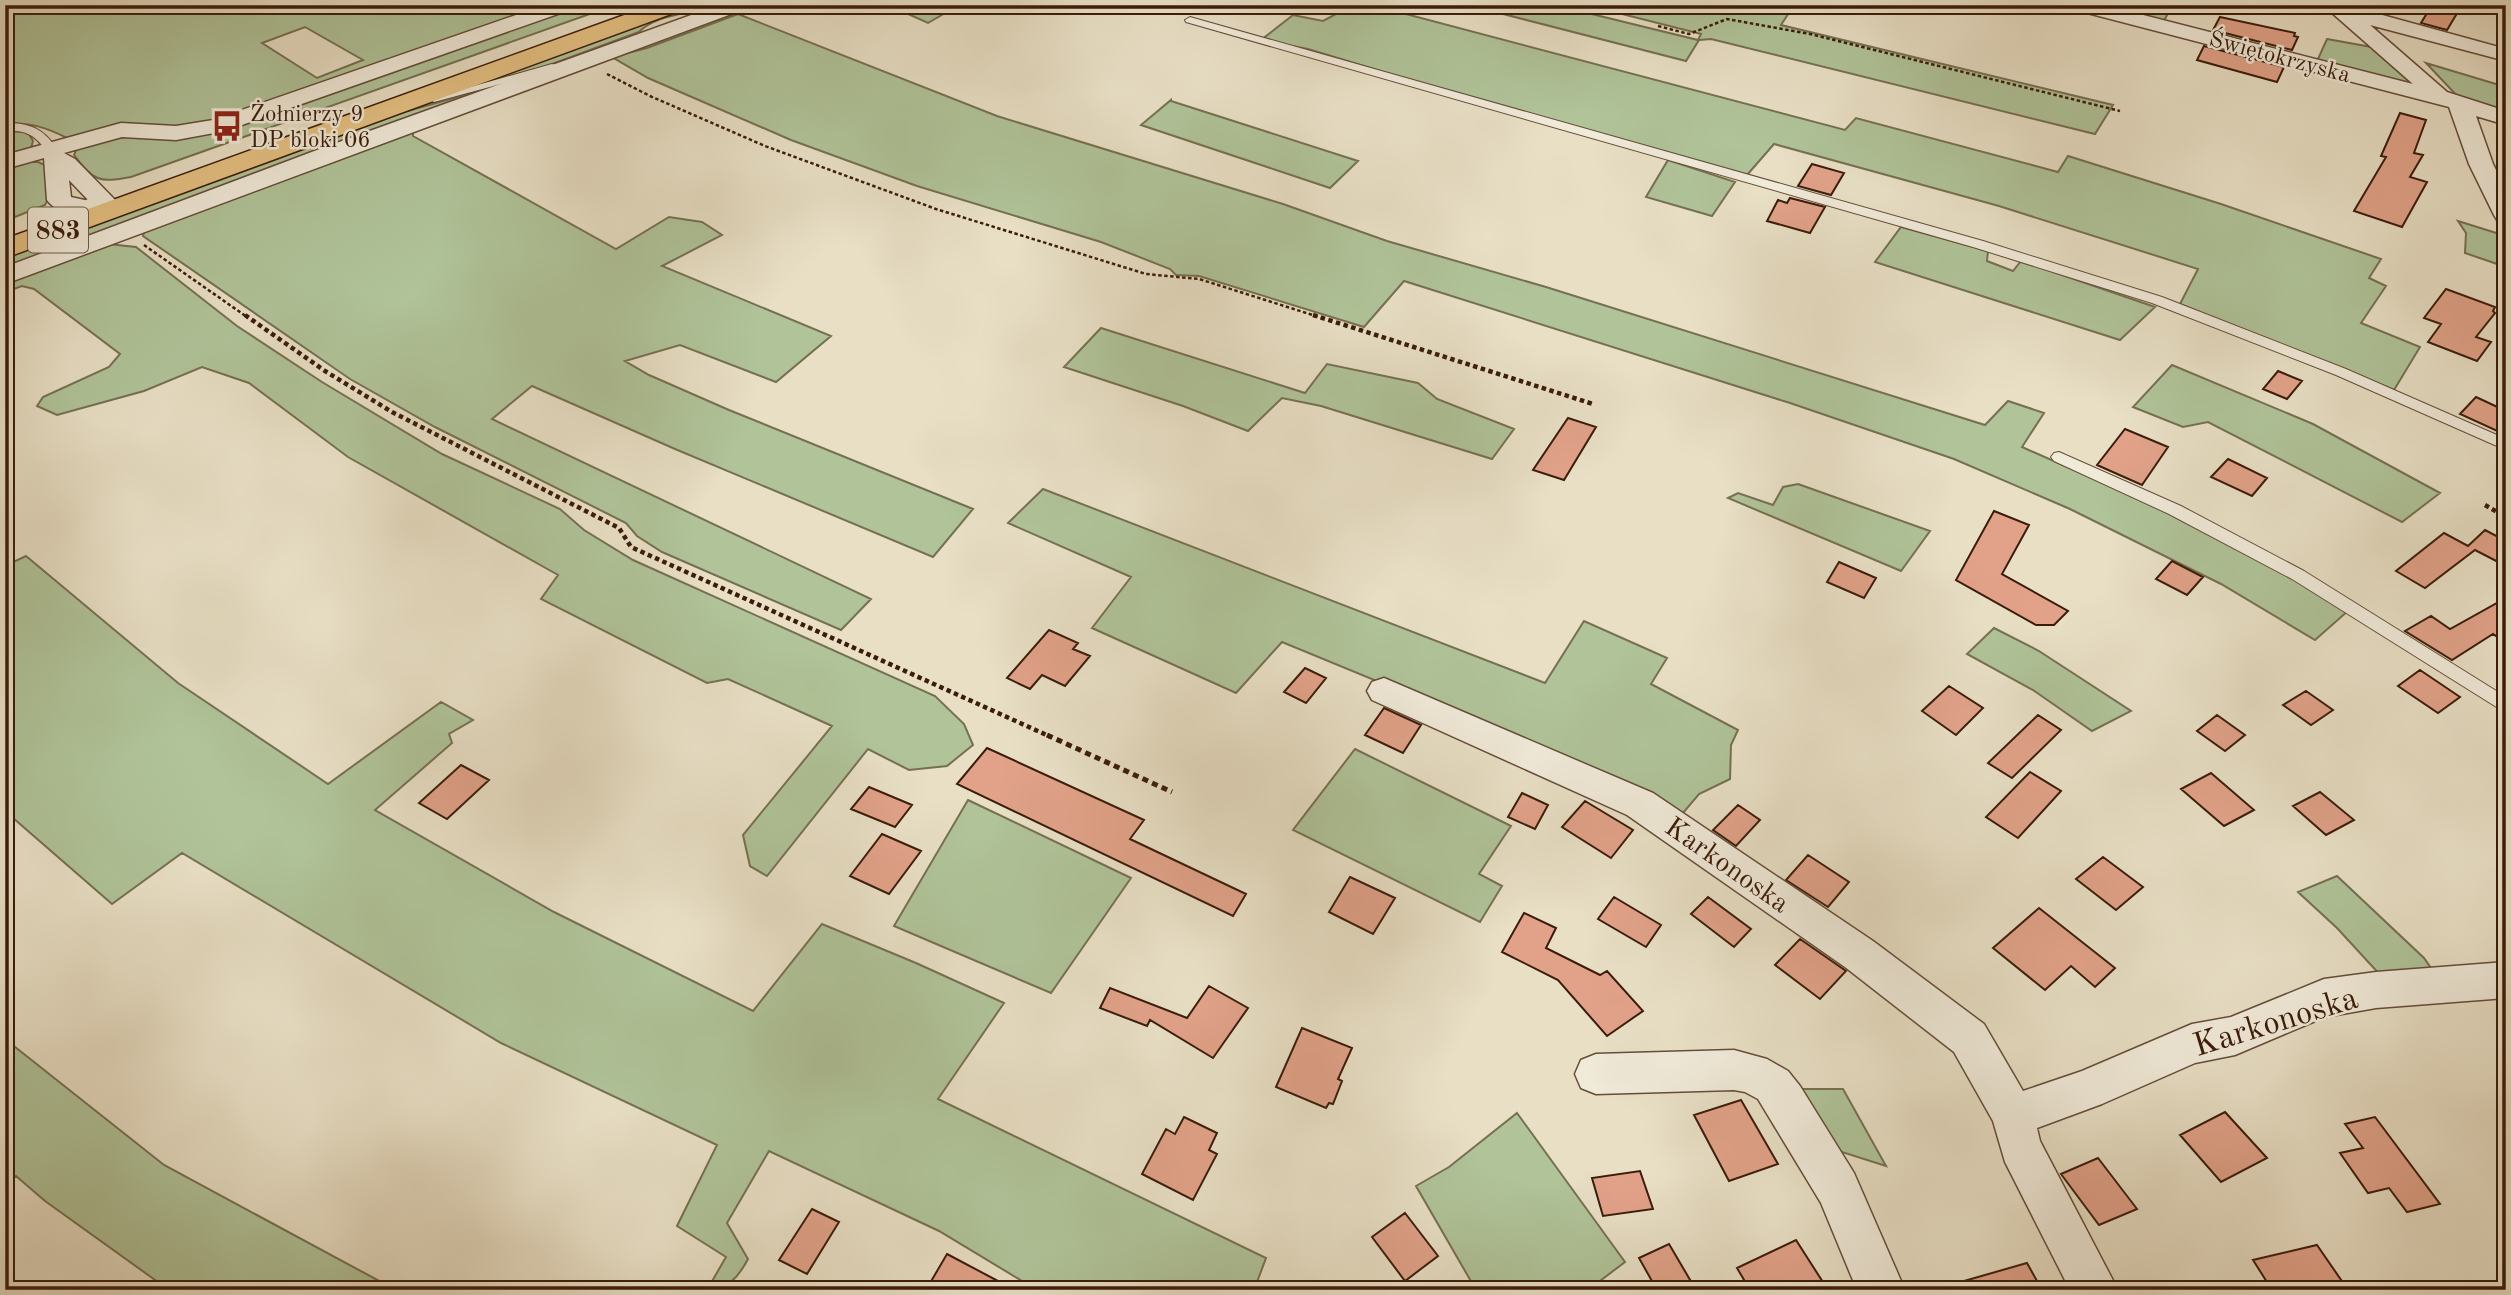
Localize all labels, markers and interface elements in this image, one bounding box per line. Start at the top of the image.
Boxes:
street label: Świętokrzyska [2206,23,2354,87]
place label: Żołnierzy 9 DP bloki 06 [250,100,371,152]
bus stop icon: Żołnierzy 9 DP bloki 06 [210,109,244,143]
road number: 883 [28,207,88,252]
street label: Karkonoska [1659,814,1794,919]
street label: Karkonoska [2190,983,2362,1064]

